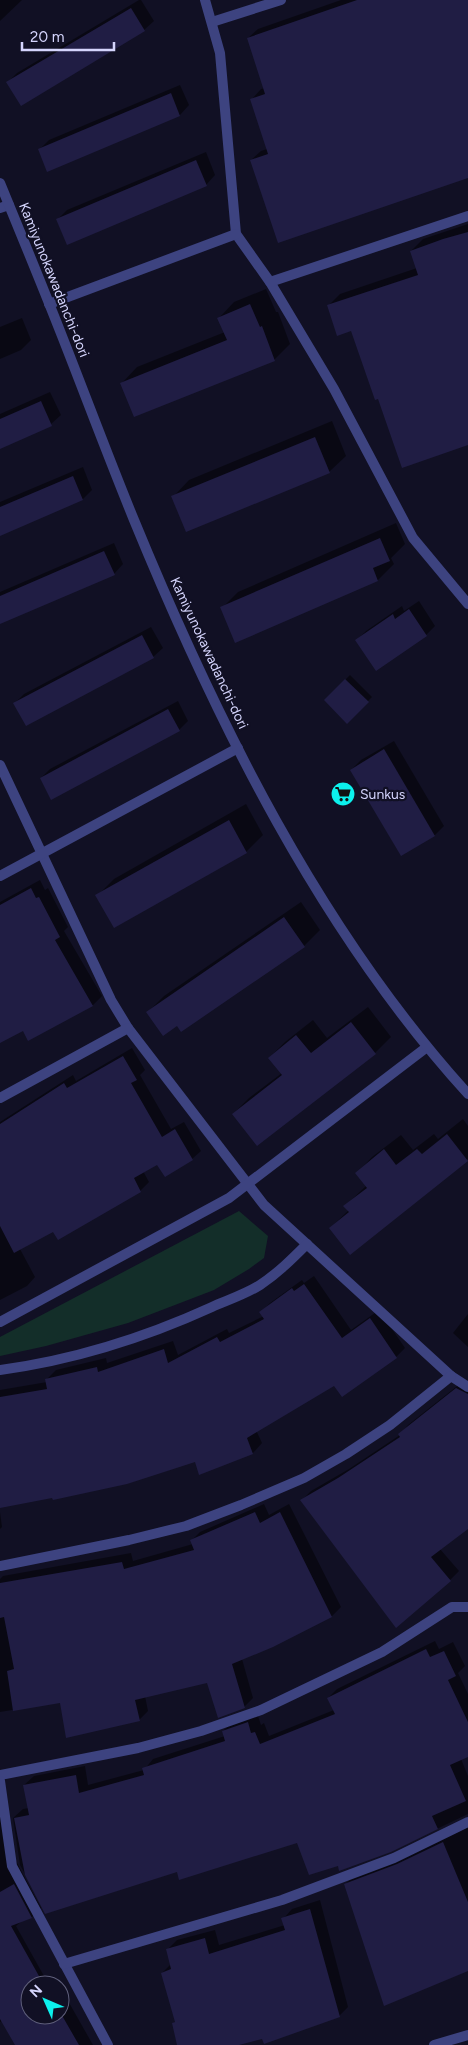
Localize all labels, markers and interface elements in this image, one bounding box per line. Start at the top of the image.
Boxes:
scale bar [22,20,115,52]
text: 20 m [30,28,64,46]
street label: Kamiyunokawadanchi-dori [15,200,93,360]
street label: Kamiyunokawadanchi-dori [166,574,252,732]
supermarket icon: Sunkus [330,781,356,807]
place label: Sunkus [360,786,405,803]
north arrow [20,1975,70,2025]
text: N [26,1981,46,2001]

